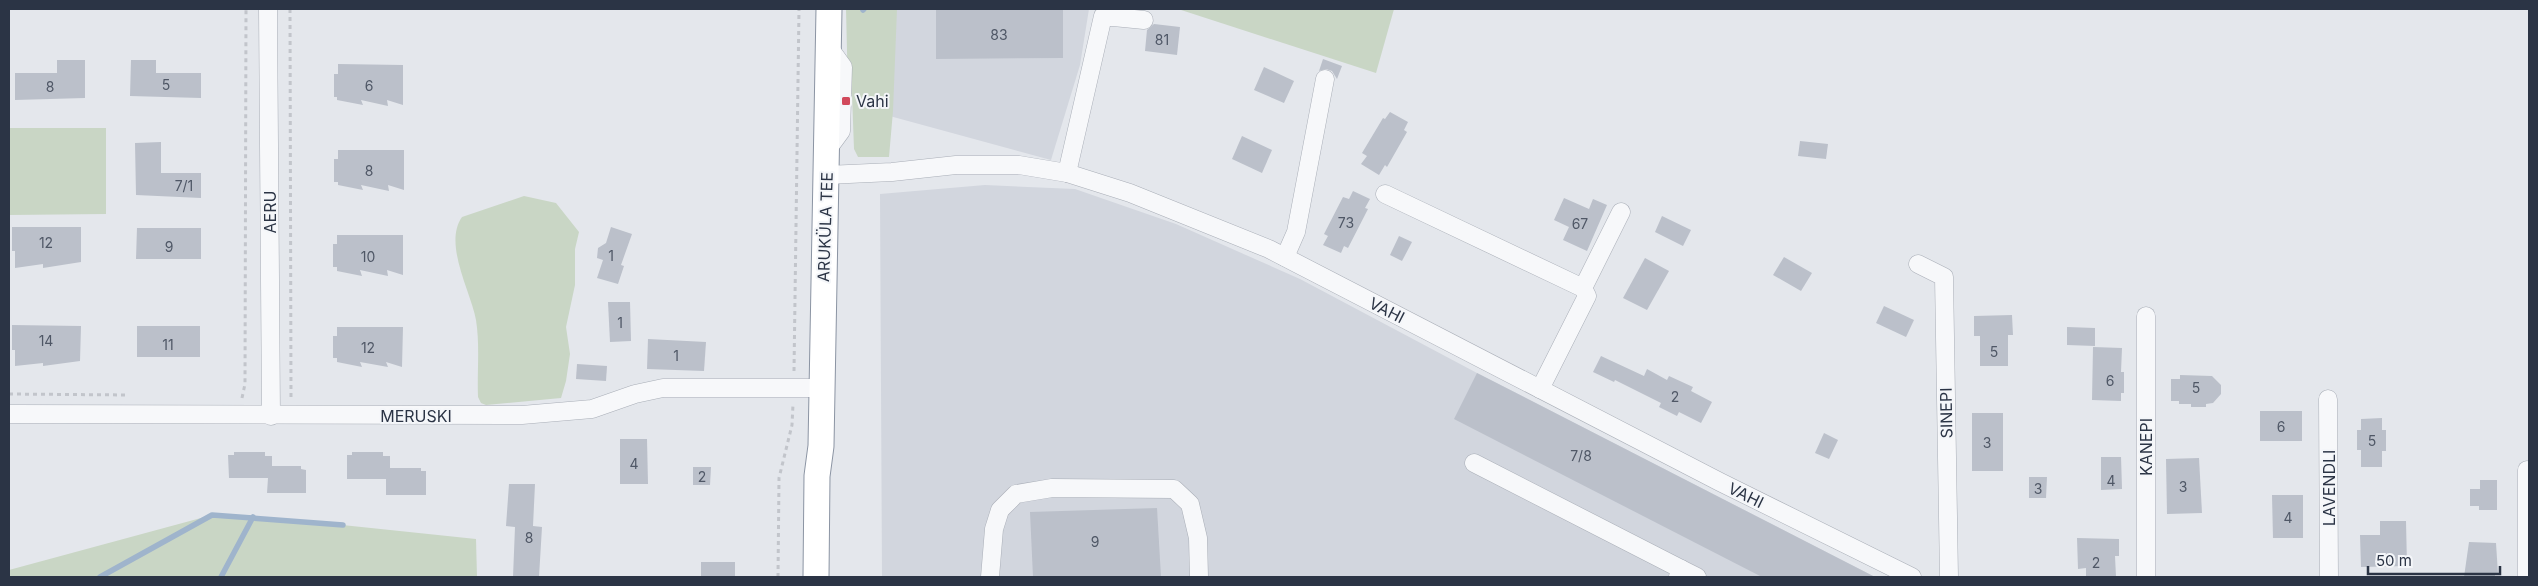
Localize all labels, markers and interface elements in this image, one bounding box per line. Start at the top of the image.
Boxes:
house number: 83 [990,26,1008,43]
house number: 81 [1155,31,1169,48]
house number: 5 [162,76,170,93]
house number: 6 [365,77,373,94]
house number: 8 [46,78,54,95]
place label: Vahi [856,91,889,111]
marker: Vahi [840,95,852,107]
house number: 8 [365,162,373,179]
street label: ARUKÜLA TEE [813,172,837,282]
house number: 7/1 [175,177,193,194]
street label: AERU [260,191,280,233]
house number: 73 [1338,214,1354,231]
house number: 67 [1572,215,1588,232]
house number: 12 [39,234,53,251]
house number: 9 [165,238,173,255]
house number: 1 [608,247,614,264]
house number: 10 [361,248,375,265]
street label: VAHI [1366,293,1408,327]
house number: 1 [617,314,623,331]
house number: 14 [39,332,53,349]
house number: 11 [162,336,174,353]
house number: 12 [361,339,375,356]
house number: 5 [1990,343,1998,360]
house number: 1 [673,347,679,364]
house number: 6 [2106,372,2114,389]
house number: 5 [2192,379,2200,396]
street label: SINEPI [1936,387,1956,439]
house number: 2 [1671,388,1679,405]
street label: MERUSKI [380,406,452,426]
street label: KANEPI [2136,418,2156,476]
house number: 6 [2277,418,2285,435]
house number: 5 [2368,432,2376,449]
house number: 3 [1983,434,1991,451]
house number: 7/8 [1570,447,1592,464]
street label: LAVENDLI [2319,450,2339,526]
house number: 4 [629,455,639,472]
house number: 2 [698,468,706,485]
house number: 4 [2106,472,2116,489]
street label: VAHI [1725,478,1767,512]
house number: 3 [2179,478,2187,495]
house number: 3 [2034,480,2042,497]
house number: 4 [2283,509,2293,526]
house number: 8 [525,529,533,546]
house number: 9 [1091,533,1099,550]
scale bar [2368,544,2500,576]
text: 50 m [2376,551,2412,570]
house number: 2 [2092,554,2100,571]

